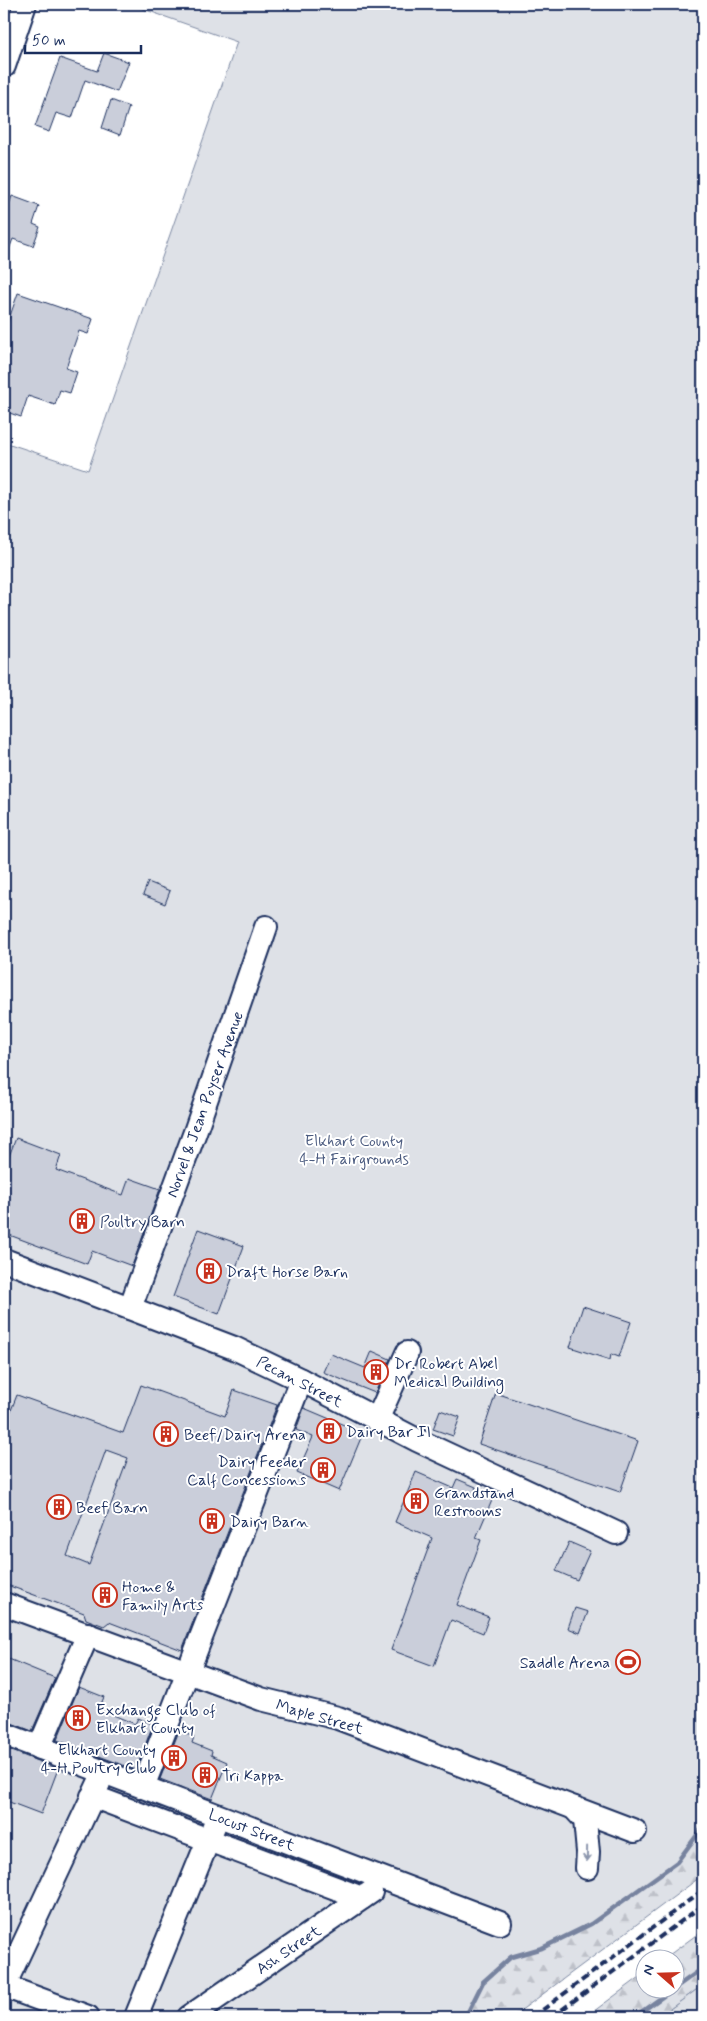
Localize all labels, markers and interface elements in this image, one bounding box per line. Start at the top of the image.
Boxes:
scale bar [25,22,141,54]
text: 50 m [32,31,66,51]
street label: Norvel & Jean Poyser Avenue [162,1008,249,1201]
park label: Elkhart County 4-H Fairgrounds [299,1131,409,1170]
building icon: Poultry Barn [69,1208,95,1234]
place label: Poultry Barn [100,1212,185,1233]
building icon: Draft Horse Barn [196,1258,222,1284]
place label: Draft Horse Barn [226,1262,348,1283]
street label: Pecan Street [253,1352,346,1413]
place label: Dr. Robert Abel Medical Building [394,1354,504,1394]
building icon: Dr. Robert Abel Medical Building [363,1359,389,1385]
building icon: Dairy Bar II [316,1418,342,1444]
building icon: Beef/Dairy Arena [153,1421,179,1447]
place label: Dairy Bar II [346,1422,431,1443]
place label: Beef/Dairy Arena [184,1425,306,1446]
place label: Dairy Feeder Calf Concessions [187,1452,307,1491]
building icon: Dairy Feeder Calf Concessions [310,1457,336,1483]
place label: Grandstand Restrooms [434,1483,514,1522]
building icon: Grandstand Restrooms [403,1488,429,1514]
building icon: Beef Barn [46,1494,72,1520]
place label: Beef Barn [76,1498,148,1519]
building icon: Dairy Barn [199,1508,225,1534]
place label: Dairy Barn [230,1512,309,1533]
place label: Home & Family Arts [122,1577,203,1616]
building icon: Home & Family Arts [92,1582,118,1608]
sports icon: Saddle Arena [615,1649,641,1675]
place label: Saddle Arena [520,1653,610,1674]
street label: Maple Street [273,1695,366,1740]
place label: Exchange Club of Elkhart County [96,1700,216,1739]
building icon: Exchange Club of Elkhart County [65,1705,91,1731]
place label: Elkhart County 4-H Poultry Club [41,1740,156,1779]
building icon: Elkhart County 4-H Poultry Club [161,1745,187,1771]
building icon: Tri Kappa [192,1762,218,1788]
place label: Tri Kappa [222,1766,284,1787]
street label: Locust Street [205,1804,298,1857]
one-way arrow [582,1845,592,1861]
street label: Ash Street [252,1921,326,1980]
north arrow [634,1948,684,1998]
text: N [639,1962,659,1977]

